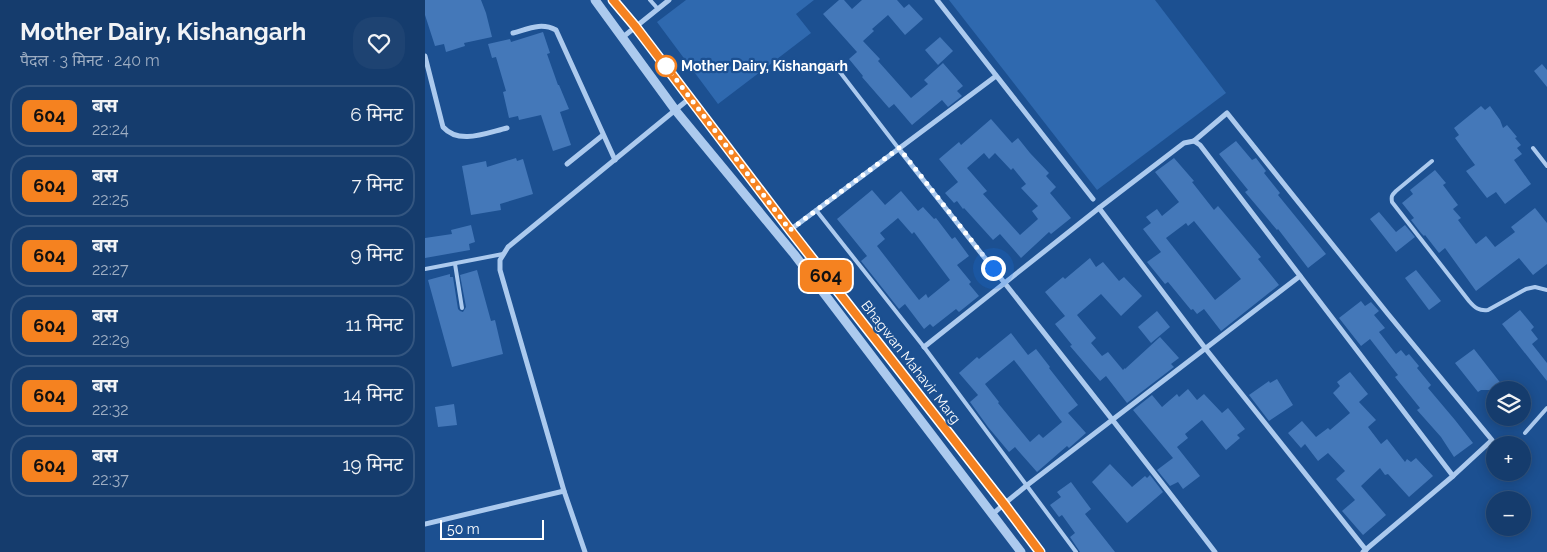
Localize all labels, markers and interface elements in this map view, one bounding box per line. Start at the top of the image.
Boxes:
text: Mother Dairy, Kishangarh [20,17,306,46]
button: heart [353,17,405,69]
text: पैदल · 3 मिनट · 240 m [20,51,160,70]
marker: Mother Dairy, Kishangarh [655,55,677,77]
place label: Mother Dairy, Kishangarh [681,58,848,74]
text: बस [92,94,118,116]
text: 6 मिनट [350,103,403,125]
text: 604 [33,105,66,126]
text: 22:24 [92,120,129,139]
text: बस [92,164,118,186]
text: 7 मिनट [352,173,403,195]
text: 604 [33,175,66,196]
text: 22:25 [92,190,129,209]
text: बस [92,234,118,256]
text: 9 मिनट [351,243,403,265]
text: 604 [33,245,66,266]
your location [981,256,1006,281]
text: 22:27 [92,260,129,279]
line badge: 604 [797,260,855,292]
text: 604 [810,265,842,286]
street label: Bhagwan Mahavir Marg [858,297,964,427]
text: बस [92,304,118,326]
text: 11 मिनट [345,313,403,335]
text: 604 [33,315,66,336]
text: 22:29 [92,330,129,349]
text: बस [92,374,118,396]
map controls [1486,381,1531,536]
button: layers [1486,381,1531,426]
text: 14 मिनट [343,383,403,405]
text: 604 [33,385,66,406]
text: 22:32 [92,400,129,419]
button: + [1486,436,1531,481]
text: बस [92,444,118,466]
text: 19 मिनट [342,453,403,475]
text: 604 [33,455,66,476]
text: 22:37 [92,470,129,489]
button: − [1486,491,1531,536]
scale bar [440,517,544,540]
text: 50 m [447,521,480,537]

